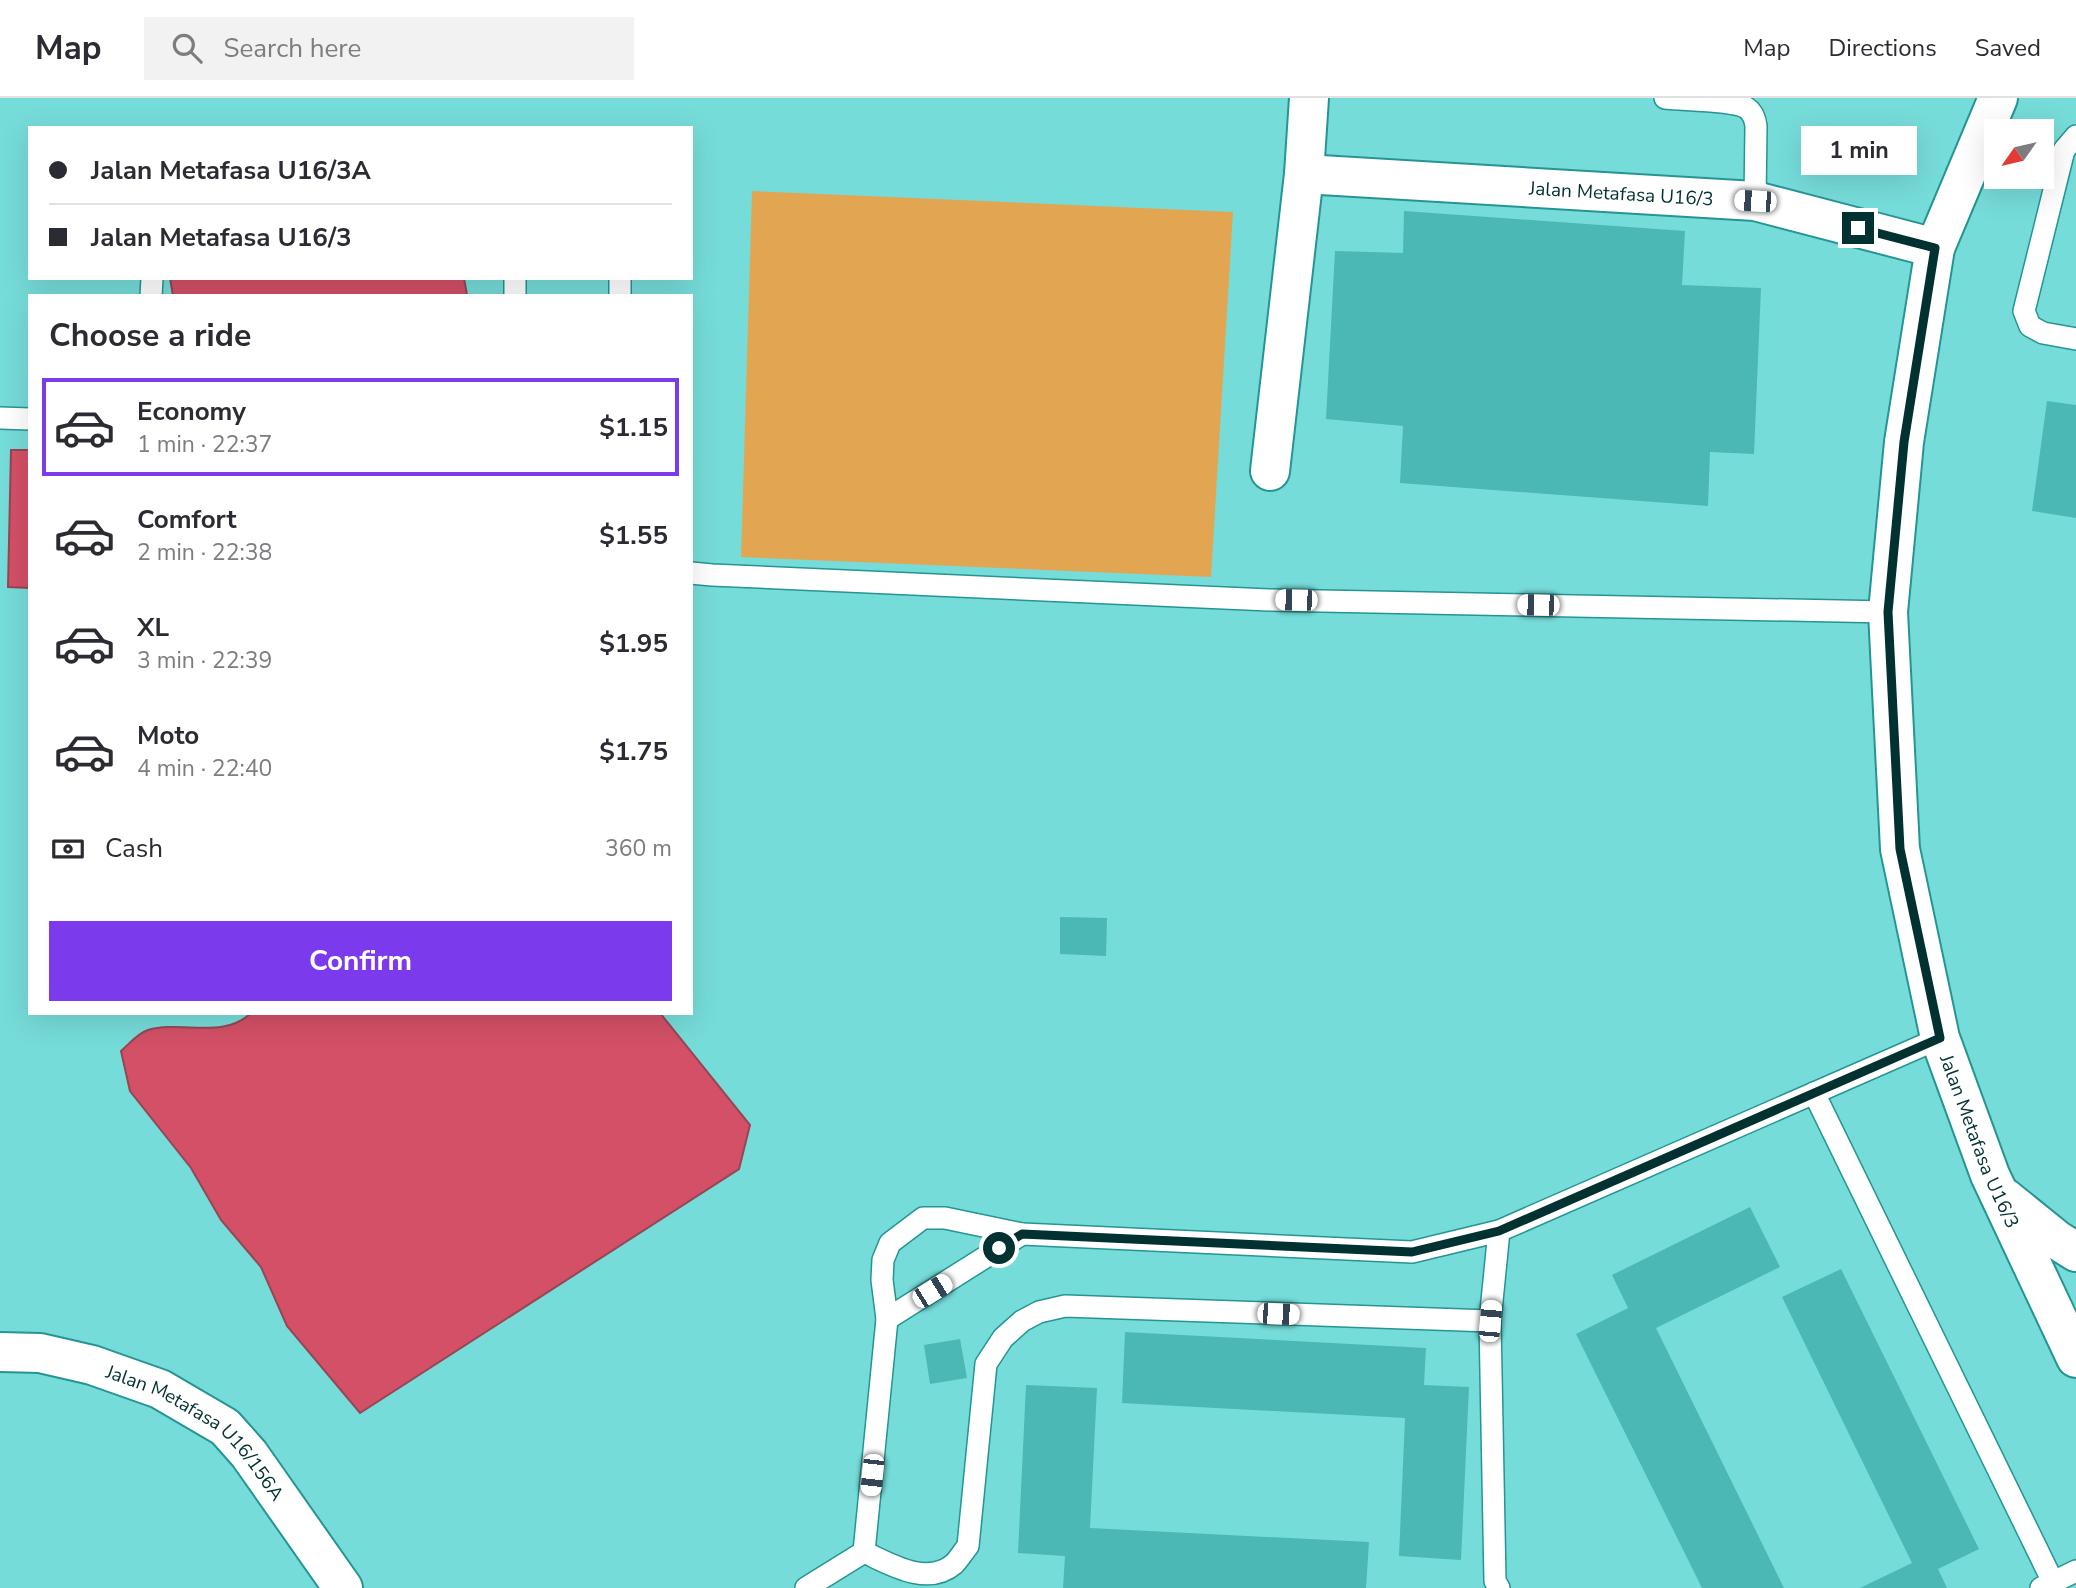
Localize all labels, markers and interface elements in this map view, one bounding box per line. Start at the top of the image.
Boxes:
search box [144,17,634,80]
text: Map [35,26,102,71]
icon: search [168,29,206,67]
text: Search here [224,31,361,66]
text: Map [1743,32,1790,64]
text: Directions [1828,32,1937,64]
text: Saved [1975,32,2041,64]
north arrow [1984,119,2054,189]
map controls [1984,119,2054,189]
callout: 1 min [1800,127,1916,176]
text: 1 min [1829,135,1889,166]
text: Jalan Metafasa U16/3A [91,153,371,188]
street label: Jalan Metafasa U16/3 [1527,175,1714,212]
car [1734,189,1777,213]
route end [1842,212,1874,244]
text: Jalan Metafasa U16/3 [91,220,352,255]
text: Choose a ride [49,314,251,357]
text: Economy [137,394,246,429]
icon: car [53,396,116,459]
text: $1.15 [599,410,668,445]
text: 1 min · 22:37 [137,429,272,460]
text: Comfort [137,502,237,537]
icon: car [53,504,116,567]
text: $1.55 [599,518,668,553]
text: 2 min · 22:38 [137,537,272,568]
car [1275,589,1318,611]
car [1517,594,1560,616]
text: XL [137,610,169,645]
icon: car [53,612,116,675]
text: $1.95 [599,626,668,661]
text: 3 min · 22:39 [137,645,272,676]
text: Moto [137,718,199,753]
icon: car [53,720,116,783]
text: $1.75 [599,734,668,769]
text: 4 min · 22:40 [137,753,272,784]
icon: cash [49,830,87,868]
text: Cash [105,831,163,866]
text: 360 m [605,833,672,864]
button: Confirm [49,921,672,1001]
street label: Jalan Metafasa U16/3 [1933,1050,2025,1233]
route start [983,1232,1015,1264]
car [909,1271,956,1311]
car [1478,1299,1503,1343]
car [1257,1303,1300,1325]
street label: Jalan Metafasa U16/156A [101,1359,290,1506]
car [860,1453,885,1497]

